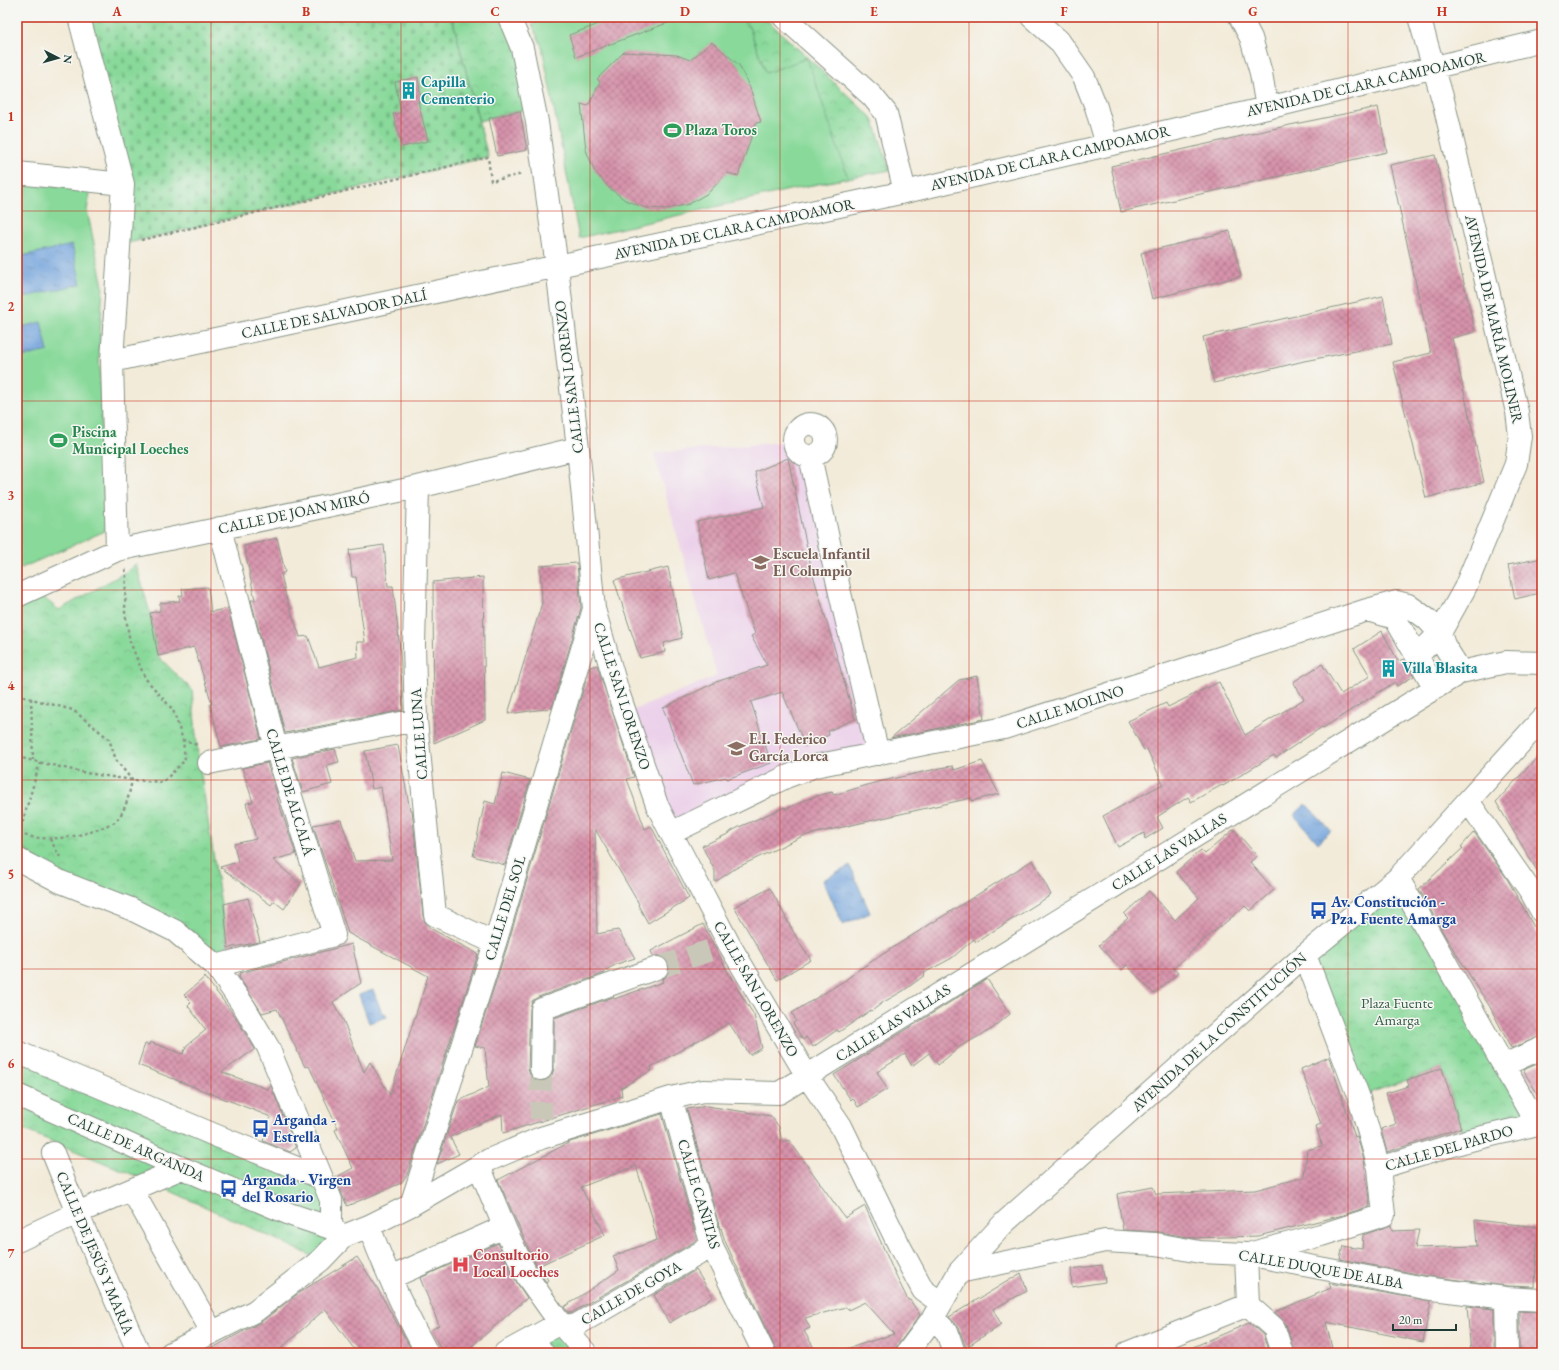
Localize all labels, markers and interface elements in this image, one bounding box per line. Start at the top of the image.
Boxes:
text: A [111,3,122,20]
text: B [302,3,310,20]
text: C [490,3,500,20]
text: D [680,3,690,20]
text: E [870,3,878,20]
text: F [1060,3,1068,20]
text: G [1248,3,1258,20]
text: H [1437,3,1448,20]
north arrow [38,38,78,78]
street label: AVENIDA DE CLARA CAMPOAMOR [1243,47,1488,121]
text: N [61,54,75,64]
place label: Capilla Cementerio [421,72,495,108]
building icon: Capilla Cementerio [398,81,418,101]
text: 1 [8,108,15,125]
sports icon: Plaza Toros [662,120,682,140]
place label: Plaza Toros [685,120,757,139]
street label: AVENIDA DE CLARA CAMPOAMOR [927,121,1172,195]
street label: AVENIDA DE CLARA CAMPOAMOR [611,194,856,263]
street label: AVENIDA DE MARÍA MOLINER [1461,212,1528,425]
street label: CALLE DE SALVADOR DALÍ [240,285,428,342]
text: 2 [8,298,15,315]
street label: CALLE SAN LORENZO [550,299,587,455]
place label: Piscina Municipal Loeches [72,422,189,458]
sports icon: Piscina Municipal Loeches [49,431,69,451]
text: 3 [8,487,15,504]
street label: CALLE DE JOAN MIRÓ [216,487,372,538]
place label: Escuela Infantil El Columpio [773,544,871,580]
school or university icon: Escuela Infantil El Columpio [750,553,770,573]
street label: CALLE SAN LORENZO [590,620,655,772]
building icon: Villa Blasita [1379,658,1399,678]
place label: Villa Blasita [1402,658,1478,677]
text: 4 [8,677,15,694]
street label: CALLE MOLINO [1014,680,1126,733]
street label: CALLE LUNA [406,687,431,781]
street label: CALLE DE ALCALÁ [262,726,319,858]
place label: E.I. Federico García Lorca [749,729,829,765]
school or university icon: E.I. Federico García Lorca [726,738,746,758]
street label: CALLE LAS VALLAS [1108,808,1230,895]
street label: CALLE DEL SOL [480,853,530,963]
text: 5 [8,866,14,883]
place label: Av. Constitución - Pza. Fuente Amarga [1330,892,1457,928]
bus stop icon: Av. Constitución - Pza. Fuente Amarga [1308,901,1328,921]
street label: CALLE SAN LORENZO [710,917,803,1060]
street label: AVENIDA DE LA CONSTITUCIÓN [1126,948,1310,1116]
street label: CALLE LAS VALLAS [832,979,954,1066]
park label: Plaza Fuente Amarga [1361,993,1433,1029]
text: 6 [8,1055,15,1072]
street label: CALLE DE ARGANDA [65,1108,208,1186]
place label: Arganda - Estrella [272,1110,336,1146]
bus stop icon: Arganda - Estrella [250,1119,270,1139]
street label: CALLE DEL PARDO [1383,1120,1515,1175]
street label: CALLE CAÑITAS [674,1136,725,1251]
street label: CALLE DE JESÚS Y MARÍA [52,1168,139,1338]
place label: Arganda - Virgen del Rosario [241,1170,352,1206]
bus stop icon: Arganda - Virgen del Rosario [219,1179,239,1199]
text: 7 [8,1245,15,1262]
place label: Consultorio Local Loeches [473,1245,559,1281]
street label: CALLE DUQUE DE ALBA [1237,1245,1406,1293]
hospital icon: Consultorio Local Loeches [450,1254,470,1274]
street label: CALLE DE GOYA [577,1256,685,1329]
scale bar [1393,1306,1456,1332]
text: 20 m [1399,1312,1423,1328]

